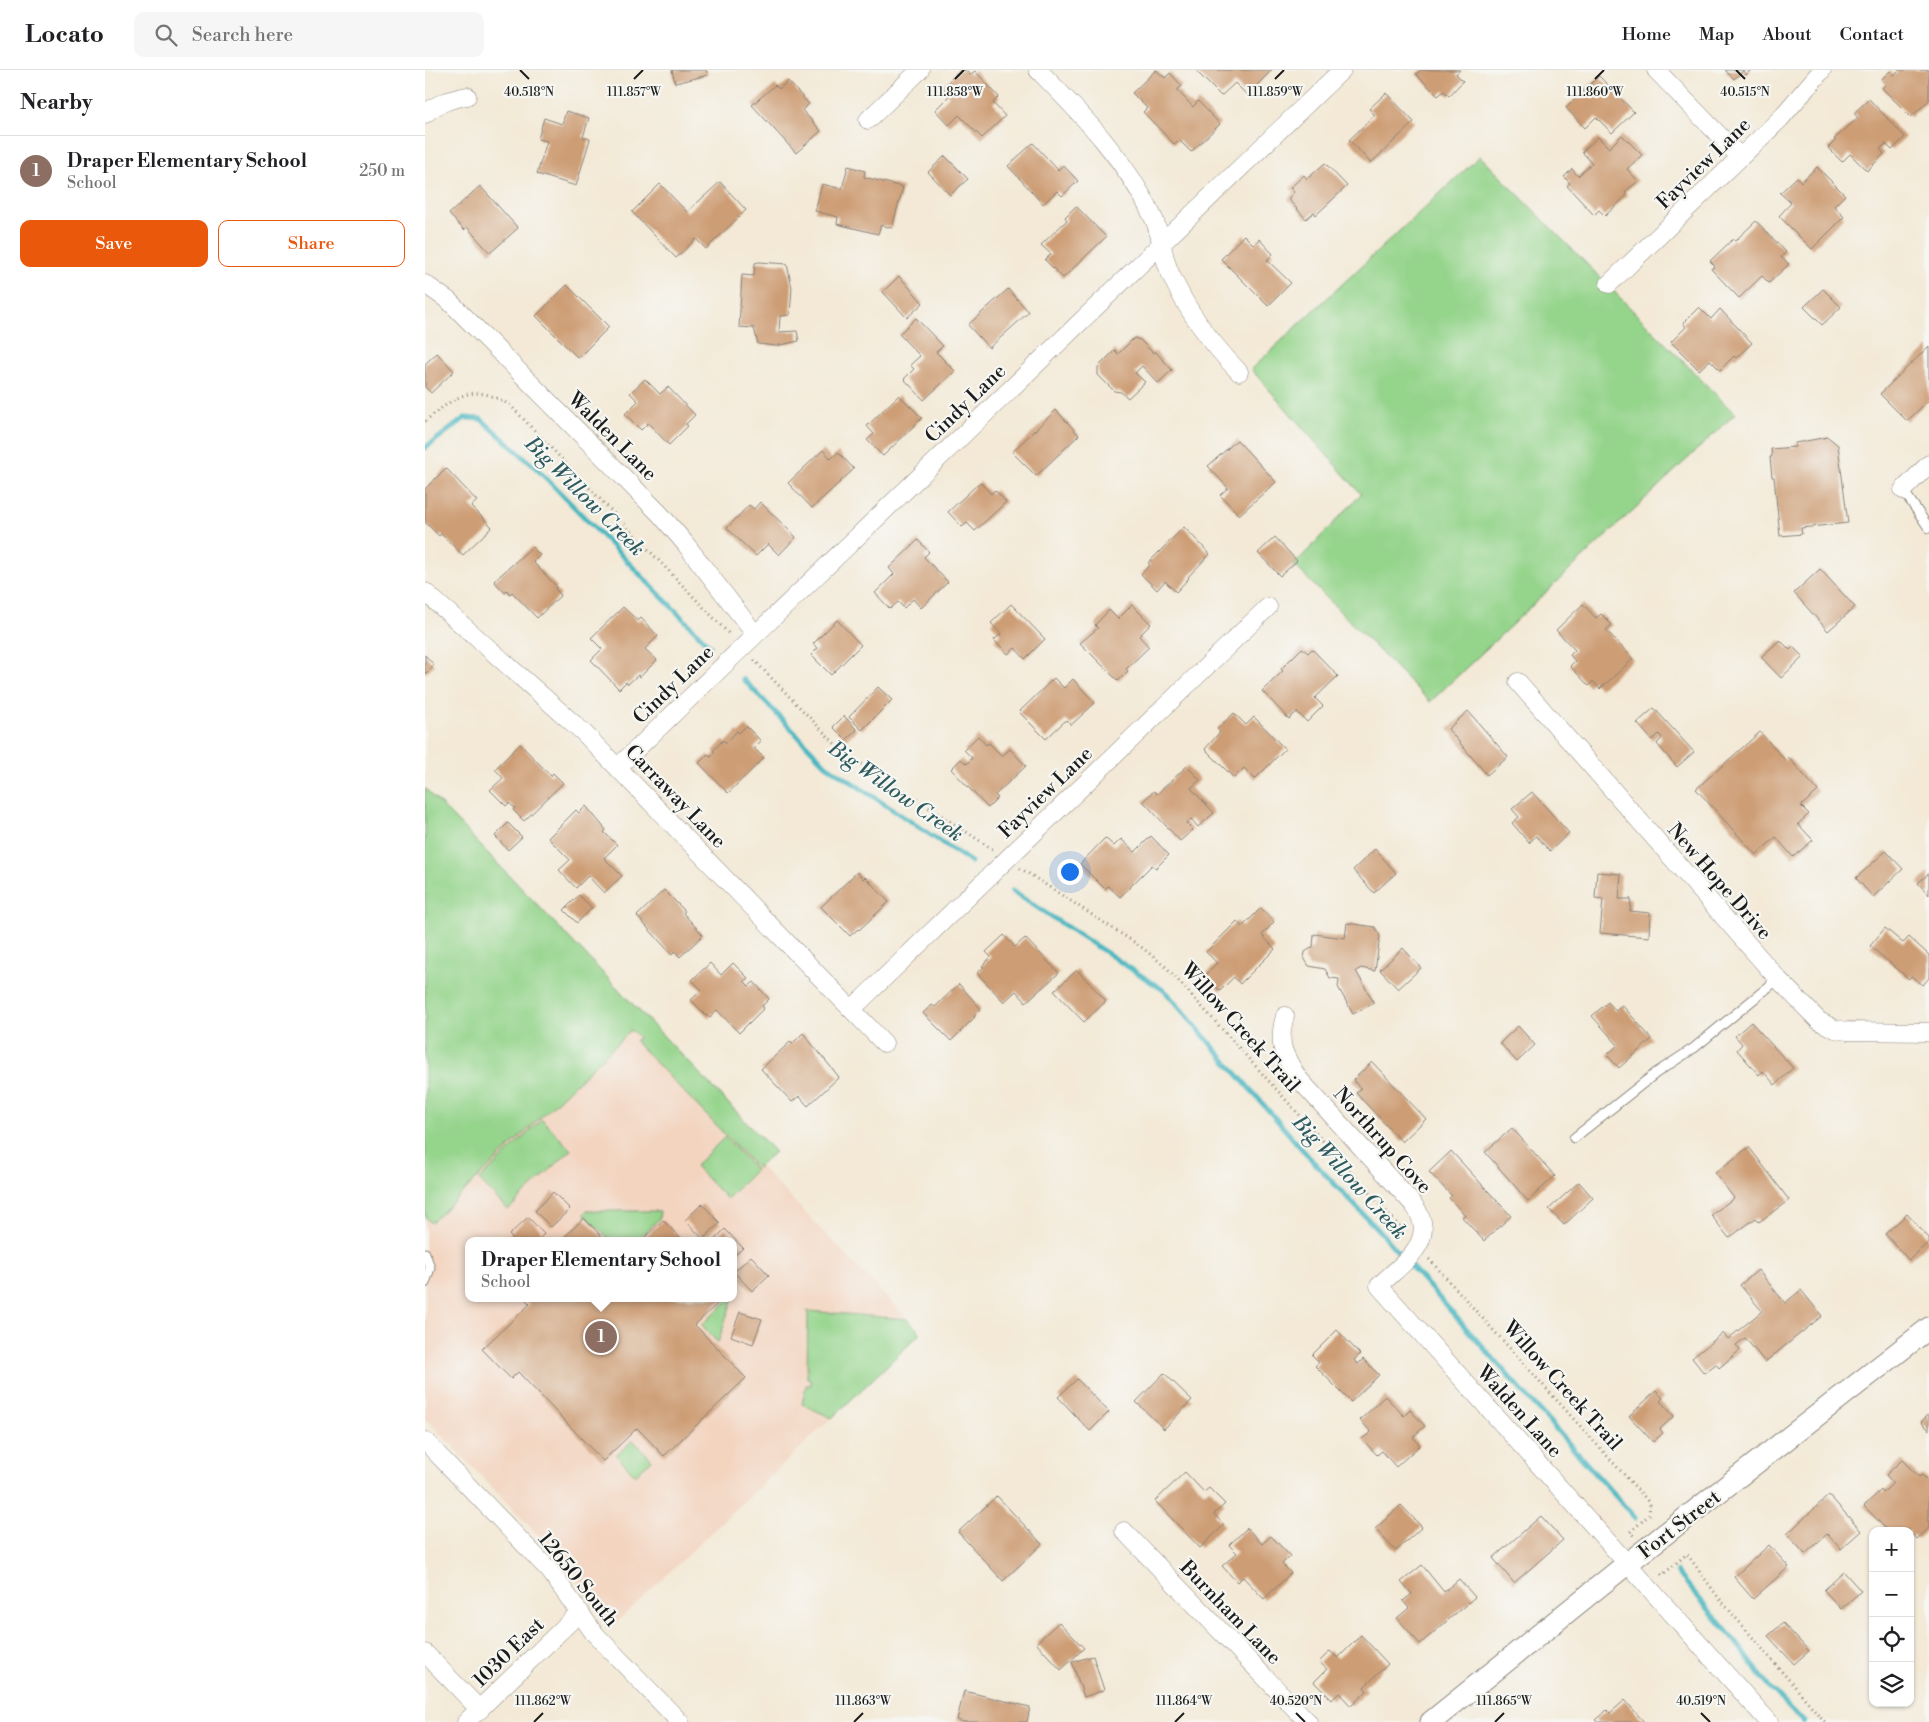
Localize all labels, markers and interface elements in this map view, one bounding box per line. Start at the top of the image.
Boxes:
search box [134,12,484,57]
text: Locato [25,20,104,50]
icon: search [152,21,180,49]
text: Search here [192,23,293,47]
text: Home [1622,23,1671,46]
text: Map [1699,23,1735,46]
text: About [1763,23,1812,46]
text: Contact [1840,23,1904,46]
text: 40.518°N [504,85,554,100]
text: 111.857°W [607,85,662,100]
text: 111.858°W [927,85,984,100]
text: 111.859°W [1247,85,1304,100]
text: 111.860°W [1566,85,1625,100]
text: 40.515°N [1720,85,1770,100]
text: Nearby [20,90,93,116]
street label: Fayview Lane [1652,113,1756,215]
text: Draper Elementary School [67,149,307,173]
text: 1 [32,161,40,181]
text: 250 m [359,161,405,181]
text: School [67,173,116,193]
button: Save [20,220,208,267]
button: Share [218,220,405,267]
street label: Cindy Lane [920,359,1012,449]
street label: Walden Lane [561,387,662,487]
water label: Big Willow Creek [518,431,650,562]
street label: Cindy Lane [628,640,720,730]
water label: Big Willow Creek [822,735,968,848]
street label: Carraway Lane [619,740,731,854]
street label: Fayview Lane [994,742,1098,844]
street label: New Hope Drive [1661,818,1776,945]
your location [1057,859,1083,885]
street label: Willow Creek Trail [1174,957,1305,1098]
street label: Northrup Cove [1327,1083,1436,1200]
water label: Big Willow Creek [1286,1109,1412,1245]
popup [465,1237,737,1302]
text: Draper Elementary School [481,1248,721,1272]
text: School [481,1272,530,1292]
street label: Willow Creek Trail [1496,1315,1627,1456]
pin: 1 [585,1318,617,1356]
street label: Walden Lane [1470,1360,1567,1463]
street label: Fort Street [1634,1485,1726,1565]
map controls [1869,1527,1914,1707]
button: + [1869,1527,1914,1572]
street label: 12650 South [532,1528,624,1632]
street label: Burnham Lane [1173,1555,1286,1670]
button: − [1869,1572,1914,1617]
street label: 1030 East [468,1613,550,1693]
button: locate [1869,1617,1914,1662]
button: layers [1869,1662,1914,1707]
text: 111.862°W [515,1694,572,1709]
text: 111.863°W [835,1694,892,1709]
text: 111.864°W [1156,1694,1213,1709]
text: 40.520°N [1270,1694,1322,1709]
text: 111.865°W [1476,1694,1533,1709]
text: 40.519°N [1676,1694,1726,1709]

